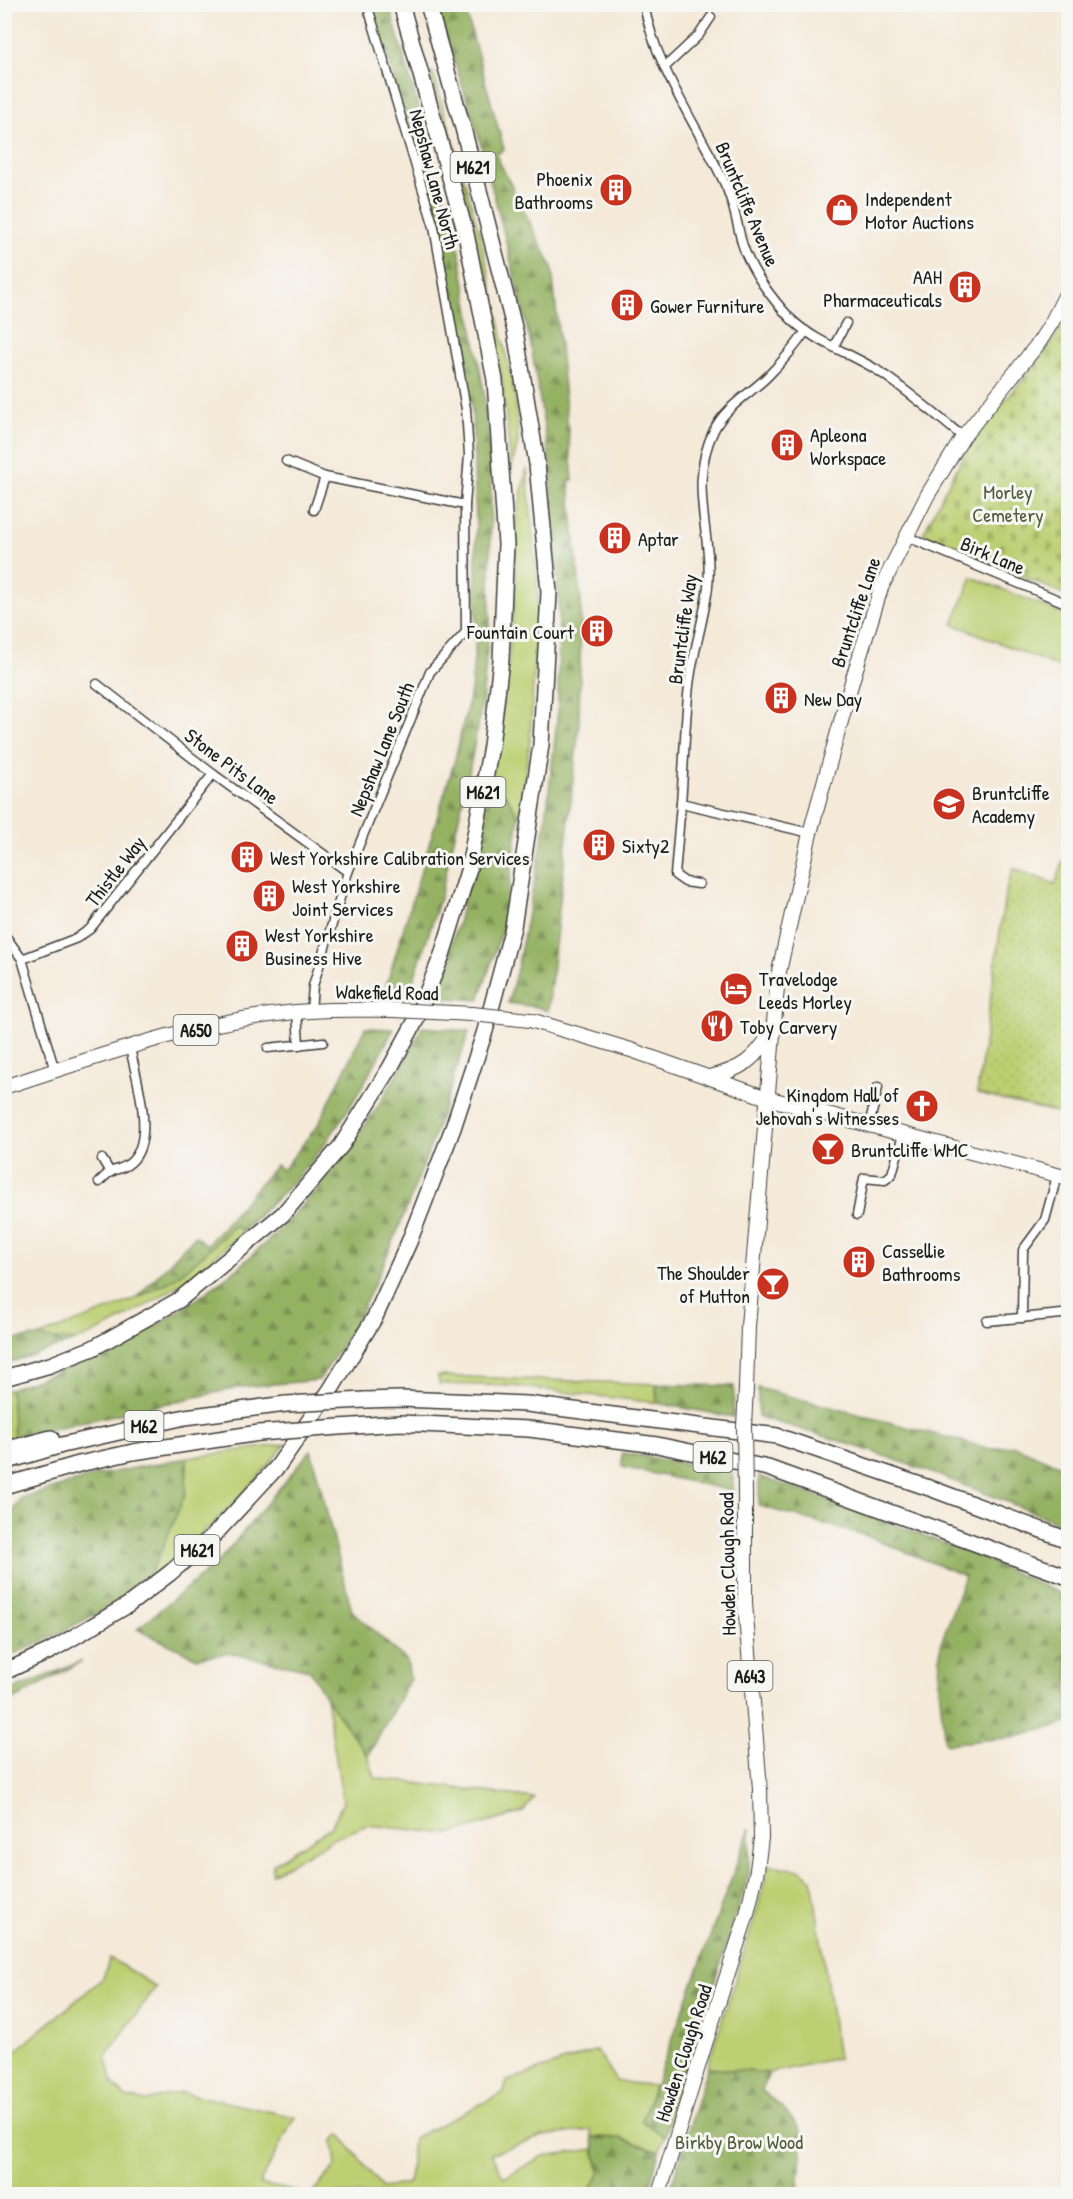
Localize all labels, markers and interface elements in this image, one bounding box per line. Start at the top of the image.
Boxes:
street label: Nepshaw Lane North [403,106,467,252]
street label: Bruntcliffe Avenue [710,137,786,271]
road number: M621 [450,152,496,182]
place label: Phoenix Bathrooms [515,165,593,215]
building icon: Phoenix Bathrooms [598,172,634,208]
place label: Independent Motor Auctions [865,185,974,235]
shop icon: Independent Motor Auctions [824,192,860,228]
place label: AAH Pharmaceuticals [823,263,942,313]
building icon: AAH Pharmaceuticals [947,269,983,305]
building icon: Gower Furniture [609,287,645,323]
place label: Gower Furniture [650,292,764,319]
place label: Apleona Workspace [810,421,886,471]
building icon: Apleona Workspace [769,427,805,463]
park label: Morley Cemetery [972,478,1044,528]
building icon: Aptar [597,520,633,556]
place label: Aptar [638,525,679,552]
street label: Birk Lane [957,529,1029,581]
street label: Bruntcliffe Lane [824,553,886,671]
street label: Bruntcliffe Way [661,572,703,686]
building icon: Fountain Court [579,613,615,649]
place label: Fountain Court [466,618,575,645]
street label: Nepshaw Lane South [342,678,420,820]
building icon: New Day [763,680,799,716]
place label: New Day [804,685,862,712]
street label: Stone Pits Lane [179,722,285,810]
road number: M621 [460,777,506,807]
place label: Bruntcliffe Academy [972,779,1050,829]
school or university icon: Bruntcliffe Academy [931,786,967,822]
building icon: Sixty2 [581,827,617,863]
street label: Thistle Way [79,830,151,912]
place label: Sixty2 [622,832,670,859]
building icon: West Yorkshire Calibration Services [229,839,265,875]
place label: West Yorkshire Calibration Services [270,844,530,871]
place label: West Yorkshire Joint Services [292,872,401,922]
building icon: West Yorkshire Joint Services [251,878,287,914]
place label: West Yorkshire Business Hive [265,921,374,971]
building icon: West Yorkshire Business Hive [224,928,260,964]
place label: Travelodge Leeds Morley [759,965,852,1015]
hotel icon: Travelodge Leeds Morley [718,971,754,1007]
street label: Wakefield Road [335,978,439,1006]
restaurant icon: Toby Carvery [699,1008,735,1044]
place label: Toby Carvery [740,1013,837,1040]
road number: A650 [174,1015,218,1045]
place label: Kingdom Hall of Jehovah's Witnesses [756,1081,899,1131]
church icon: Kingdom Hall of Jehovah's Witnesses [904,1088,940,1124]
bar icon: Bruntcliffe WMC [810,1131,846,1167]
place label: Bruntcliffe WMC [851,1136,969,1163]
place label: Cassellie Bathrooms [882,1237,961,1287]
building icon: Cassellie Bathrooms [841,1244,877,1280]
place label: The Shoulder of Mutton [657,1259,750,1309]
bar icon: The Shoulder of Mutton [755,1266,791,1302]
road number: M62 [124,1411,164,1441]
road number: M62 [694,1442,732,1472]
street label: Howden Clough Road [712,1492,742,1636]
road number: M621 [174,1535,220,1565]
road number: A643 [728,1661,772,1691]
street label: Howden Clough Road [648,1981,718,2125]
park label: Birkby Brow Wood [675,2128,803,2155]

